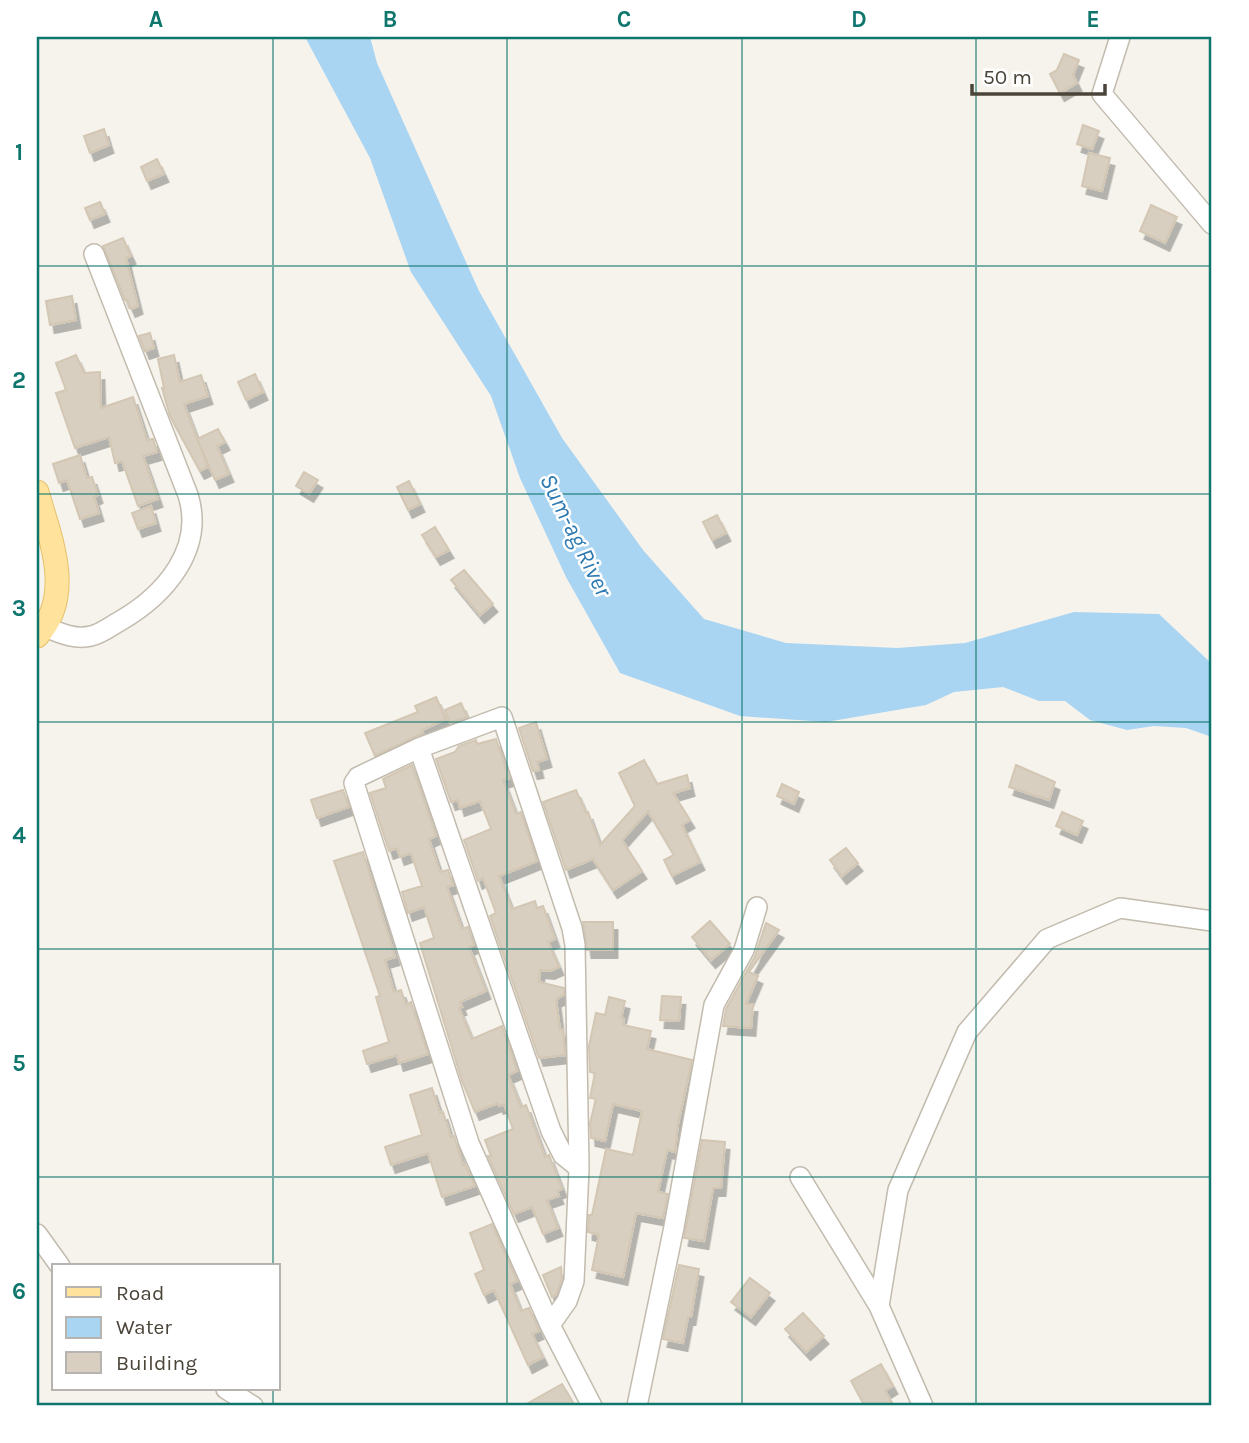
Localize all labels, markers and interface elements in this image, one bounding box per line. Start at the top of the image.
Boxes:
text: A [149,6,163,33]
text: B [383,6,397,33]
text: C [617,6,631,33]
text: D [851,6,867,33]
text: E [1086,6,1100,33]
scale bar [972,52,1106,96]
text: 50 m [983,65,1032,89]
text: 1 [15,139,23,166]
text: 2 [12,367,26,394]
water label: Sum-ag River [534,469,618,602]
text: 3 [12,595,26,622]
text: 4 [12,822,26,849]
text: 5 [12,1050,26,1077]
legend [52,1264,280,1390]
text: 6 [12,1278,26,1305]
text: Road [116,1281,164,1305]
text: Water [116,1315,172,1339]
text: Building [116,1351,197,1375]

